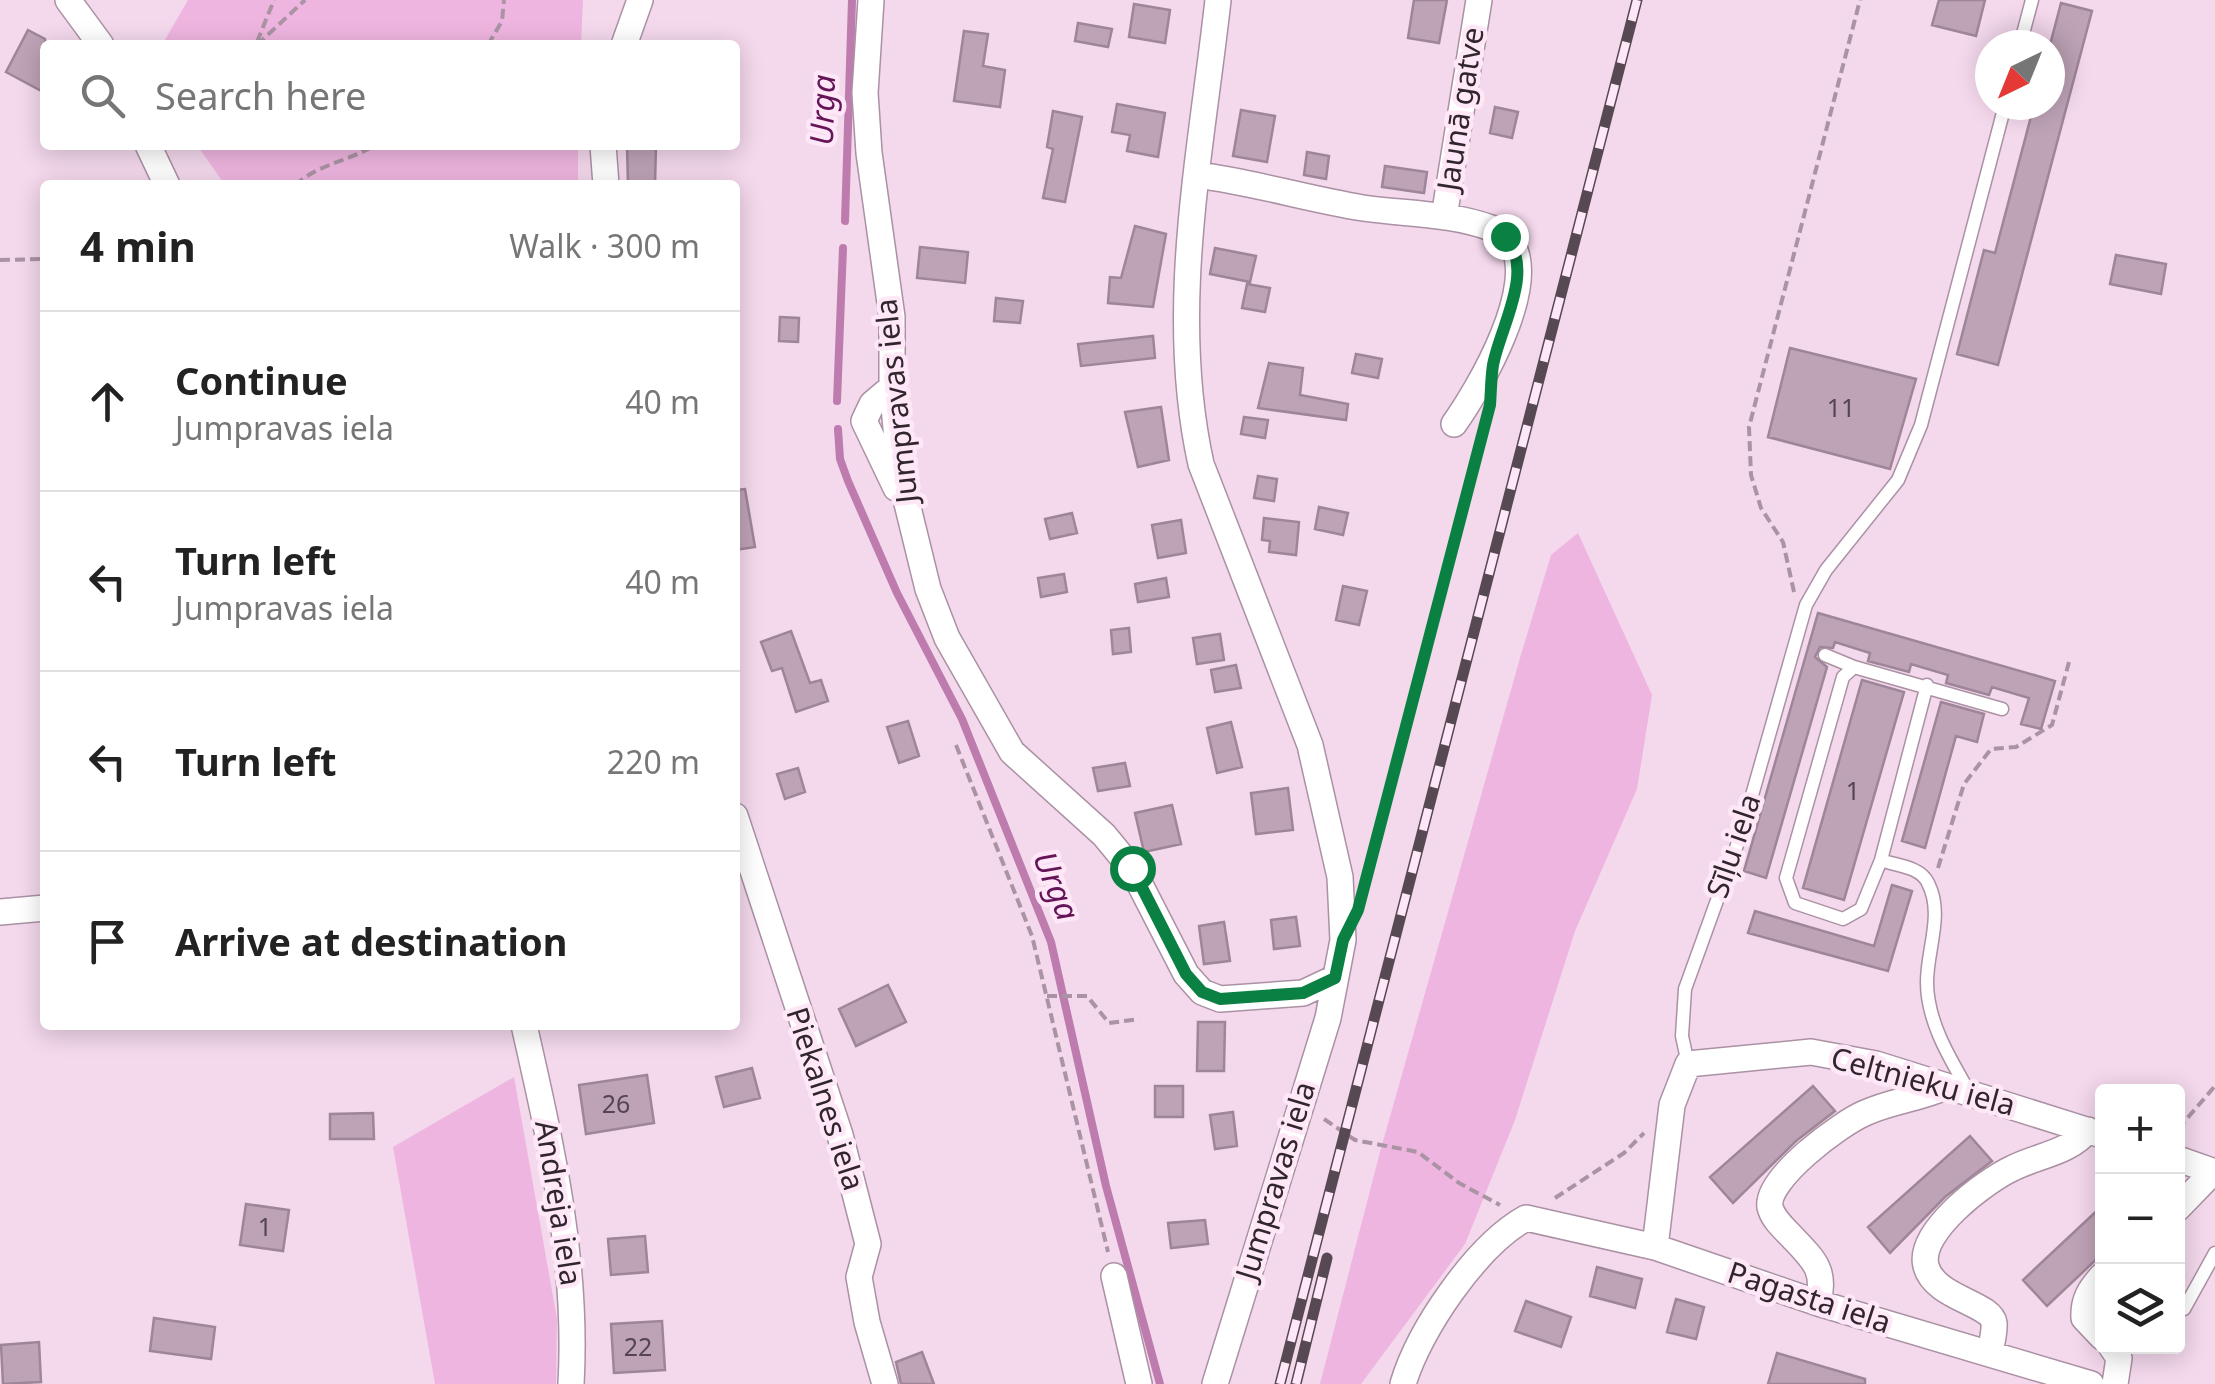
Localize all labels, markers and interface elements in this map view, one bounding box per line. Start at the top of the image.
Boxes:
street label: Jaunā gatve [1426,24,1493,196]
north arrow [1975,30,2065,120]
search box [40,40,740,150]
icon: search [75,68,130,123]
text: Search here [155,69,366,121]
water label: Urga [799,74,844,146]
route end [1483,214,1529,260]
text: 4 min [80,217,196,274]
text: Walk · 300 m [509,224,700,267]
street label: Jumpravas iela [864,297,927,508]
text: Continue [175,354,348,406]
icon: ahead [80,374,135,429]
text: 40 m [625,380,700,423]
house number: 11 [1827,390,1855,424]
text: Jumpravas iela [175,406,394,449]
text: Turn left [175,534,337,586]
icon: left [80,554,135,609]
text: 40 m [625,560,700,603]
text: Jumpravas iela [175,586,394,629]
icon: left [80,734,135,789]
text: Turn left [175,735,337,787]
text: 220 m [607,740,700,783]
house number: 1 [1846,773,1860,807]
street label: Sīļu iela [1696,788,1769,903]
water label: Urga [1024,845,1091,926]
route start [1110,846,1156,892]
icon: arrive [80,914,135,969]
text: Arrive at destination [175,915,567,967]
street label: Piekalnes iela [778,1002,875,1195]
street label: Celtnieku iela [1827,1036,2020,1125]
street label: Jumpravas iela [1224,1076,1324,1288]
map controls [2095,1084,2185,1354]
button: + [2095,1084,2185,1174]
house number: 26 [602,1086,630,1120]
street label: Andreja iela [526,1117,593,1288]
button: − [2095,1174,2185,1264]
house number: 1 [258,1209,272,1243]
street label: Pagasta iela [1723,1251,1896,1342]
button: layers [2095,1264,2185,1354]
house number: 22 [624,1329,652,1363]

